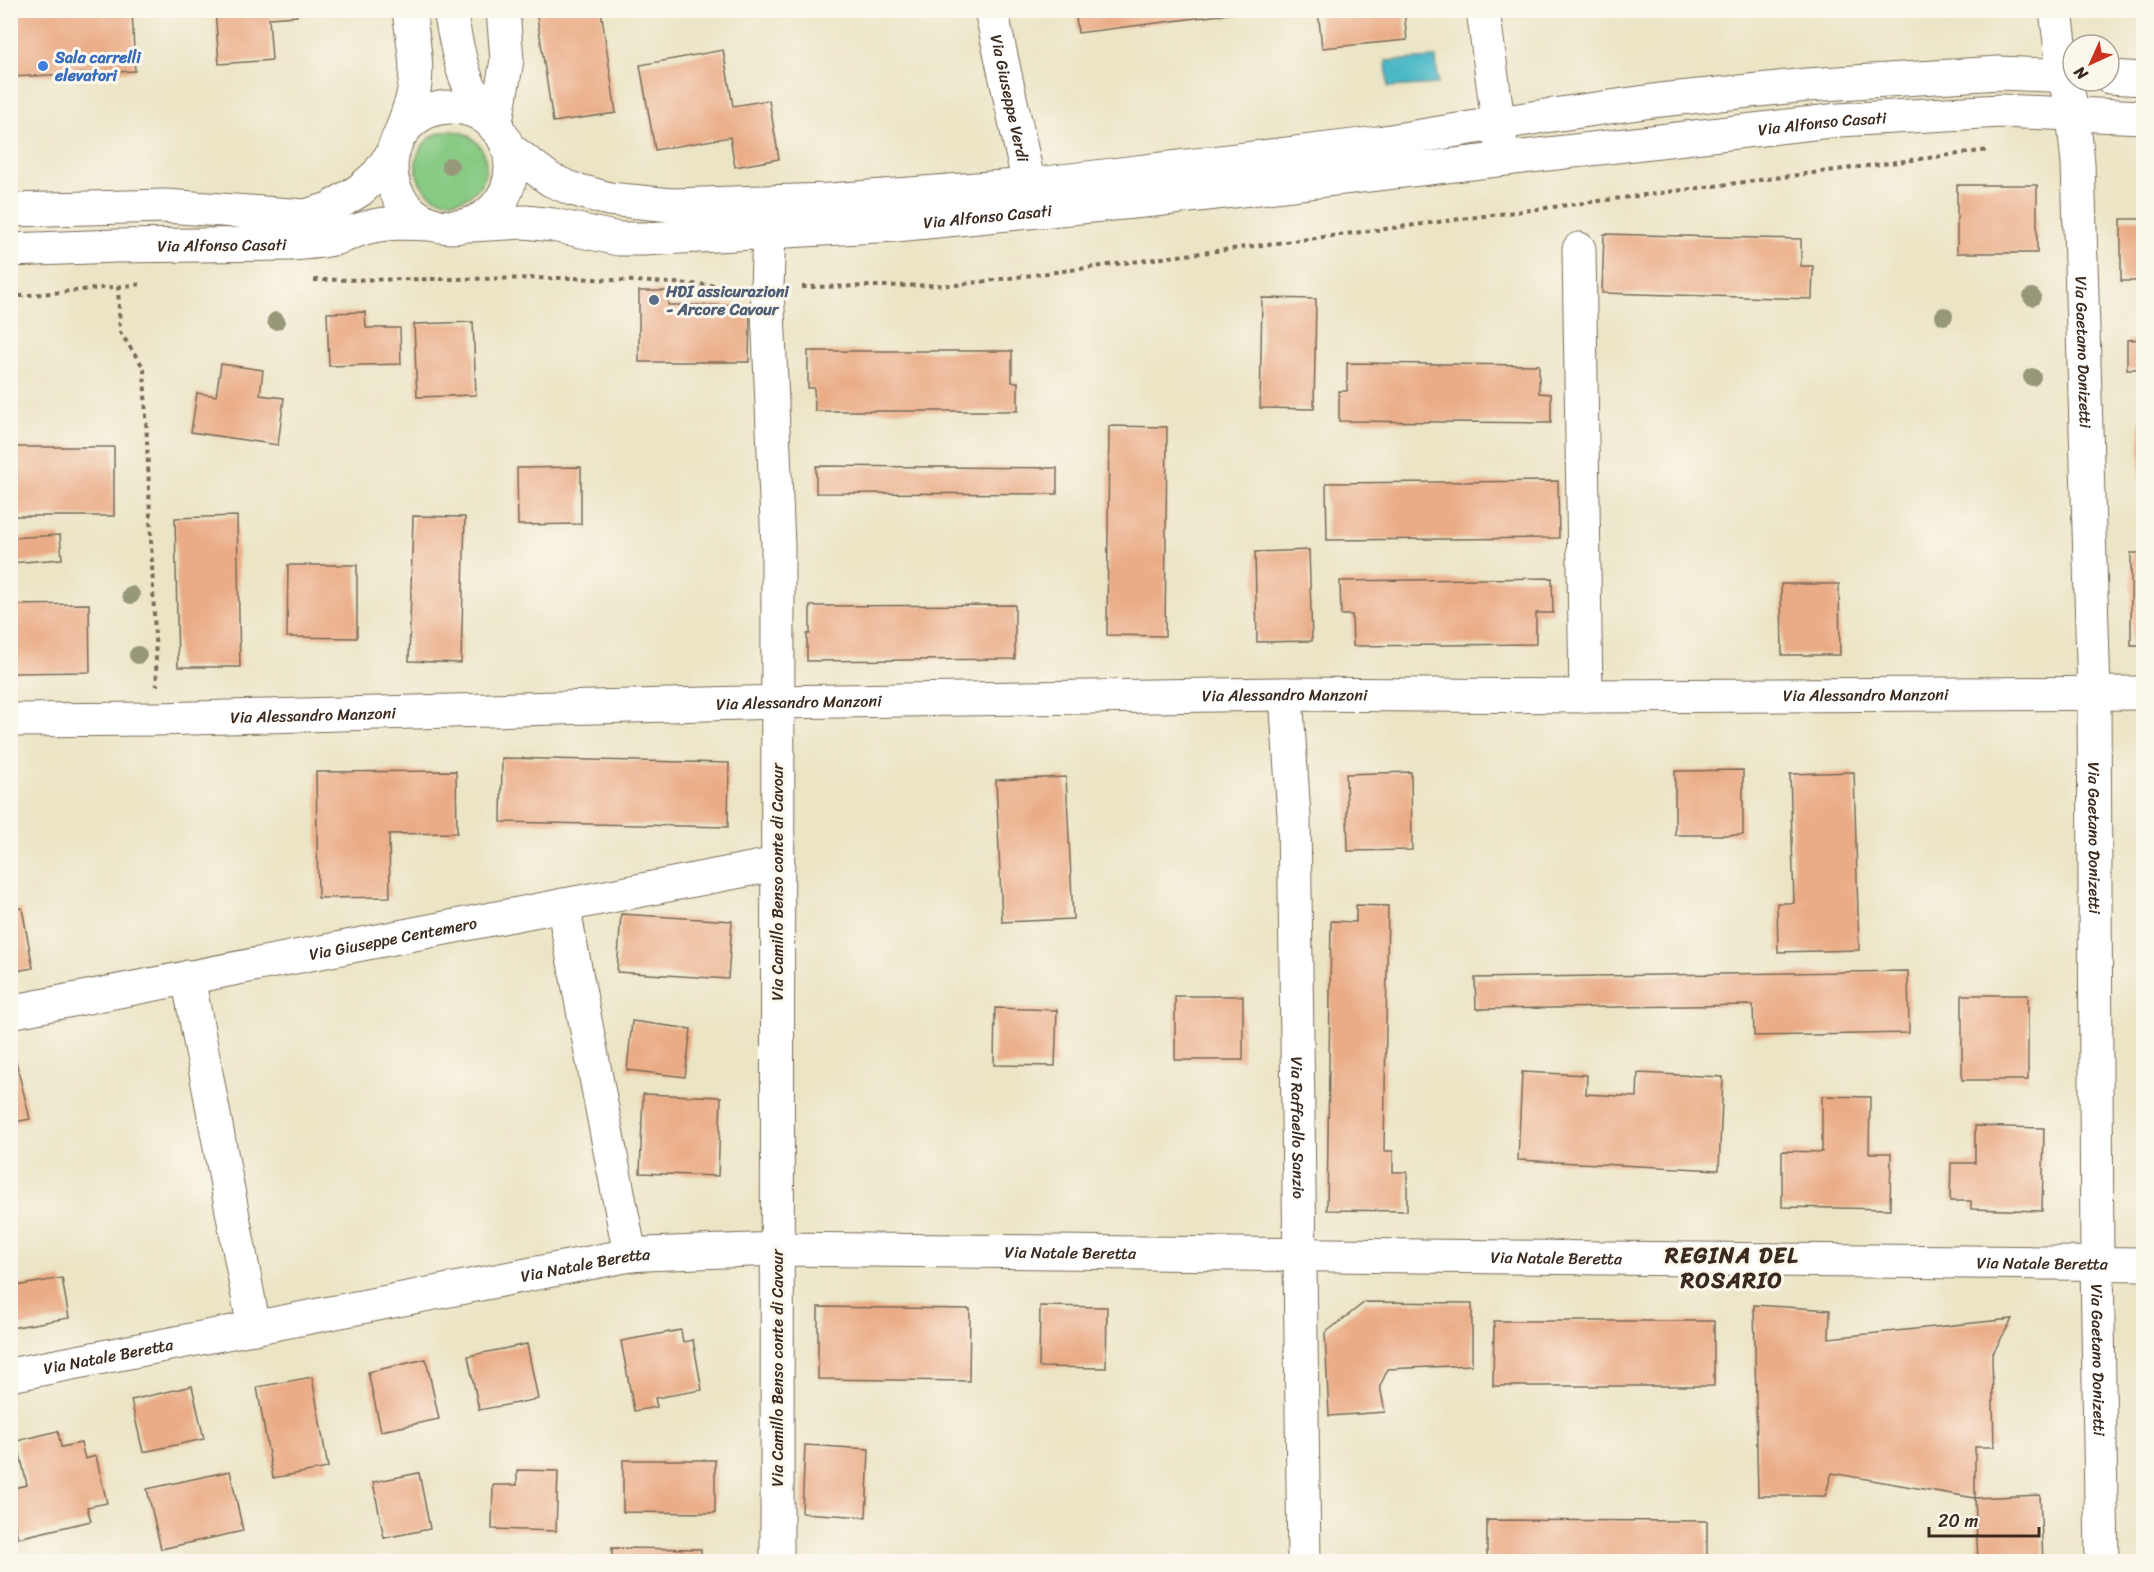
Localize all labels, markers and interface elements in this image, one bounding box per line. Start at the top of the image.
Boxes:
street label: Via Giuseppe Verdi [982,32,1038,165]
north arrow [2061,33,2121,93]
place label: Sala carrelli elevatori [54,43,142,90]
text: N [2066,58,2096,88]
marker: Sala carrelli elevatori [36,59,50,73]
street label: Via Alfonso Casati [1757,103,1888,144]
street label: Via Alfonso Casati [922,196,1054,237]
street label: Via Alfonso Casati [157,230,287,261]
street label: Via Gaetano Donizetti [2066,276,2100,429]
place label: HDI assicurazioni - Arcore Cavour [665,277,790,324]
marker: HDI assicurazioni - Arcore Cavour [647,293,661,307]
street label: Via Alessandro Manzoni [1202,680,1368,710]
street label: Via Alessandro Manzoni [1783,680,1949,710]
street label: Via Alessandro Manzoni [716,686,882,719]
street label: Via Alessandro Manzoni [230,698,397,732]
street label: Via Camillo Benso conte di Cavour [763,762,792,1001]
street label: Via Gaetano Donizetti [2079,762,2109,915]
street label: Via Giuseppe Centemero [307,908,479,969]
street label: Via Raffaello Sanzio [1282,1056,1313,1199]
district label: REGINA DEL ROSARIO [1664,1236,1799,1300]
street label: Via Natale Beretta [1005,1237,1137,1268]
street label: Via Natale Beretta [518,1240,652,1291]
street label: Via Natale Beretta [1490,1243,1623,1273]
street label: Via Camillo Benso conte di Cavour [763,1248,792,1487]
street label: Via Natale Beretta [1976,1248,2109,1279]
street label: Via Gaetano Donizetti [2082,1284,2114,1437]
street label: Via Natale Beretta [41,1330,176,1383]
scale bar [1929,1500,2038,1538]
text: 20 m [1938,1505,1978,1537]

